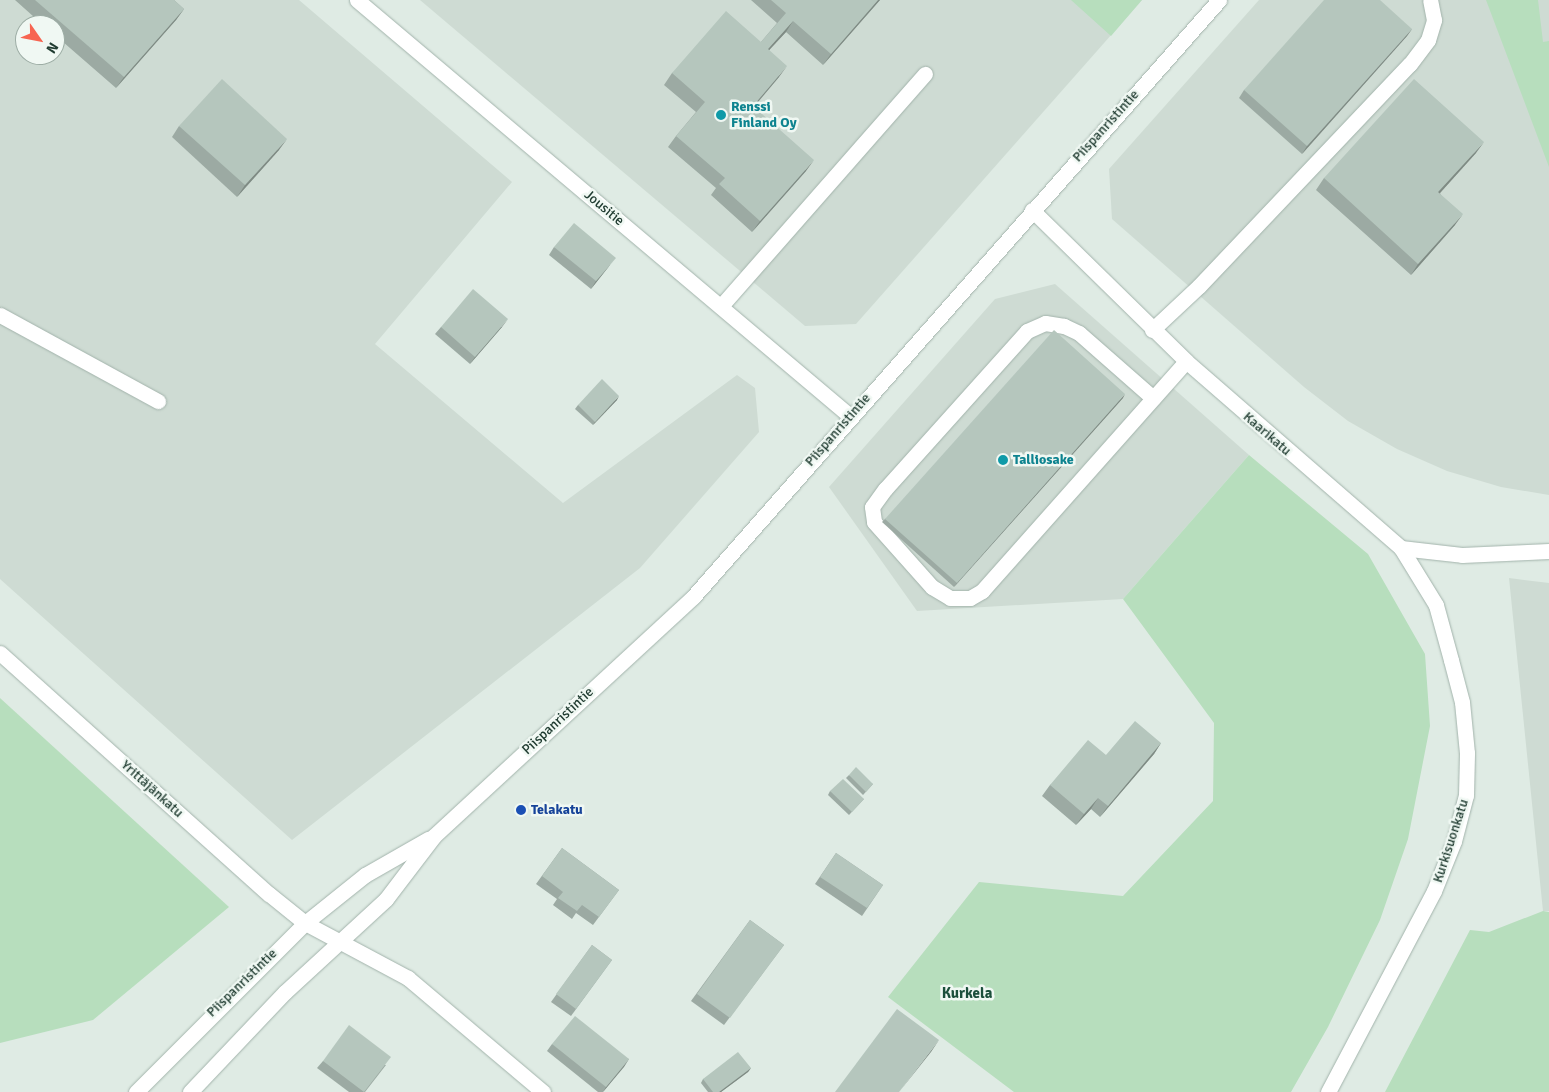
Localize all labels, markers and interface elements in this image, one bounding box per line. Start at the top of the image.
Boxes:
north arrow [15,15,65,65]
text: N [42,39,62,57]
street label: Piispanristintie [1069,86,1143,166]
place label: Renssi Finland Oy [731,99,797,132]
marker: Renssi Finland Oy [715,109,727,121]
street label: Jousitie [581,186,627,230]
street label: Piispanristintie [802,390,874,470]
street label: Kaarikatu [1240,409,1294,459]
place label: Talliosake [1013,452,1074,468]
marker: Talliosake [997,454,1009,466]
street label: Piispanristintie [519,684,597,758]
street label: Yrittäjänkatu [117,757,187,821]
street label: Kurkisuonkatu [1430,797,1472,885]
place label: Telakatu [531,802,583,818]
marker: Telakatu [515,804,527,816]
street label: Piispanristintie [203,945,281,1021]
district label: Kurkela [942,985,992,1003]

